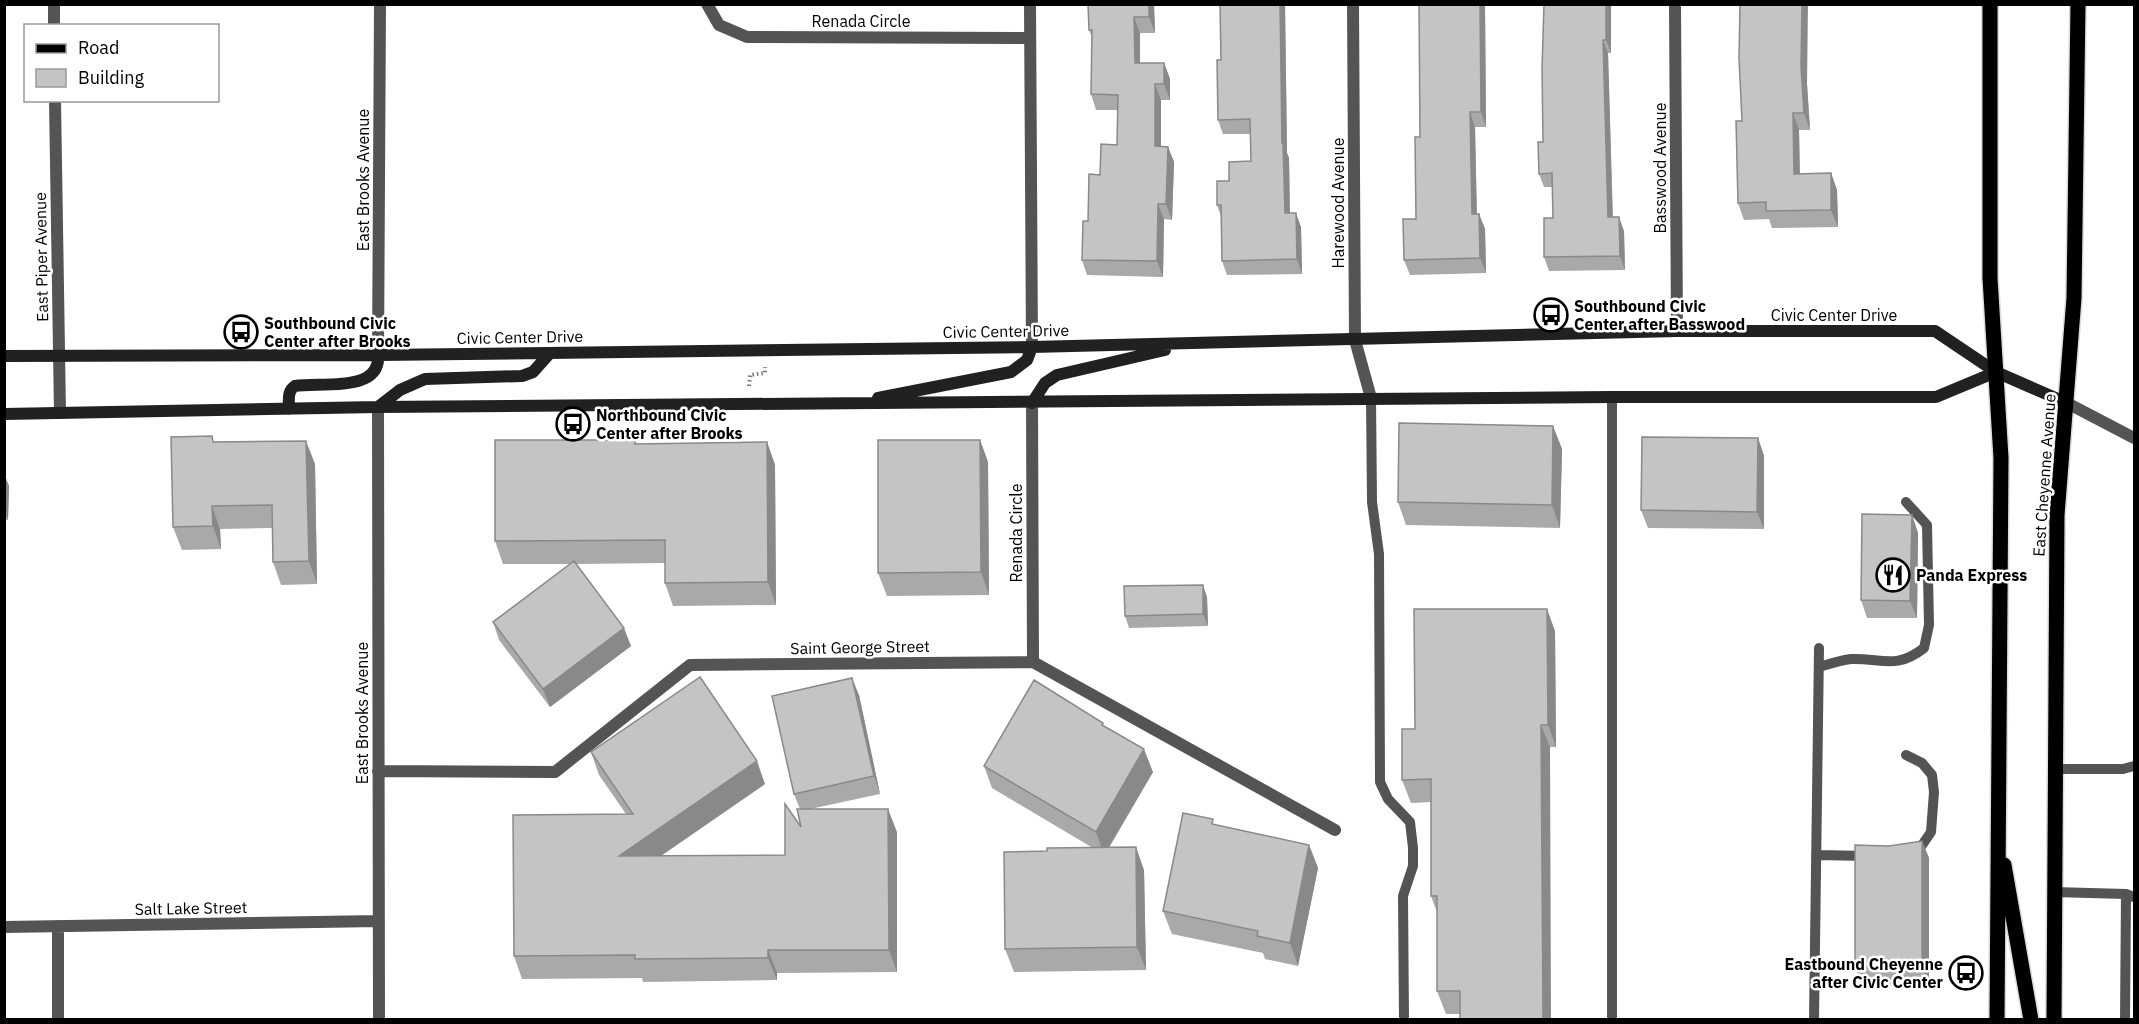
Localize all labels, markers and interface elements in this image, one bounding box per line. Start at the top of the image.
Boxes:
street label: Renada Circle [812,11,911,31]
legend [24,24,219,102]
text: Road [78,36,119,59]
text: Building [78,66,145,89]
street label: Basswood Avenue [1650,102,1670,233]
street label: East Brooks Avenue [353,109,373,251]
street label: Harewood Avenue [1328,137,1348,268]
street label: East Piper Avenue [30,192,52,322]
place label: Southbound Civic Center after Basswood [1574,296,1745,334]
bus stop icon: Southbound Civic Center after Basswood [1533,297,1569,333]
street label: Civic Center Drive [1771,305,1897,325]
place label: Southbound Civic Center after Brooks [264,313,411,351]
bus stop icon: Southbound Civic Center after Brooks [223,314,259,350]
street label: Civic Center Drive [943,320,1070,342]
street label: Civic Center Drive [457,326,584,348]
street label: East Cheyenne Avenue [2028,393,2060,557]
place label: Northbound Civic Center after Brooks [596,405,743,443]
bus stop icon: Northbound Civic Center after Brooks [555,406,591,442]
street label: Renada Circle [1006,483,1026,582]
restaurant icon: Panda Express [1875,557,1911,593]
place label: Panda Express [1916,565,2027,585]
street label: Saint George Street [790,636,930,658]
street label: East Brooks Avenue [352,642,372,784]
street label: Salt Lake Street [135,897,247,919]
place label: Eastbound Cheyenne after Civic Center [1784,954,1944,992]
bus stop icon: Eastbound Cheyenne after Civic Center [1948,955,1984,991]

